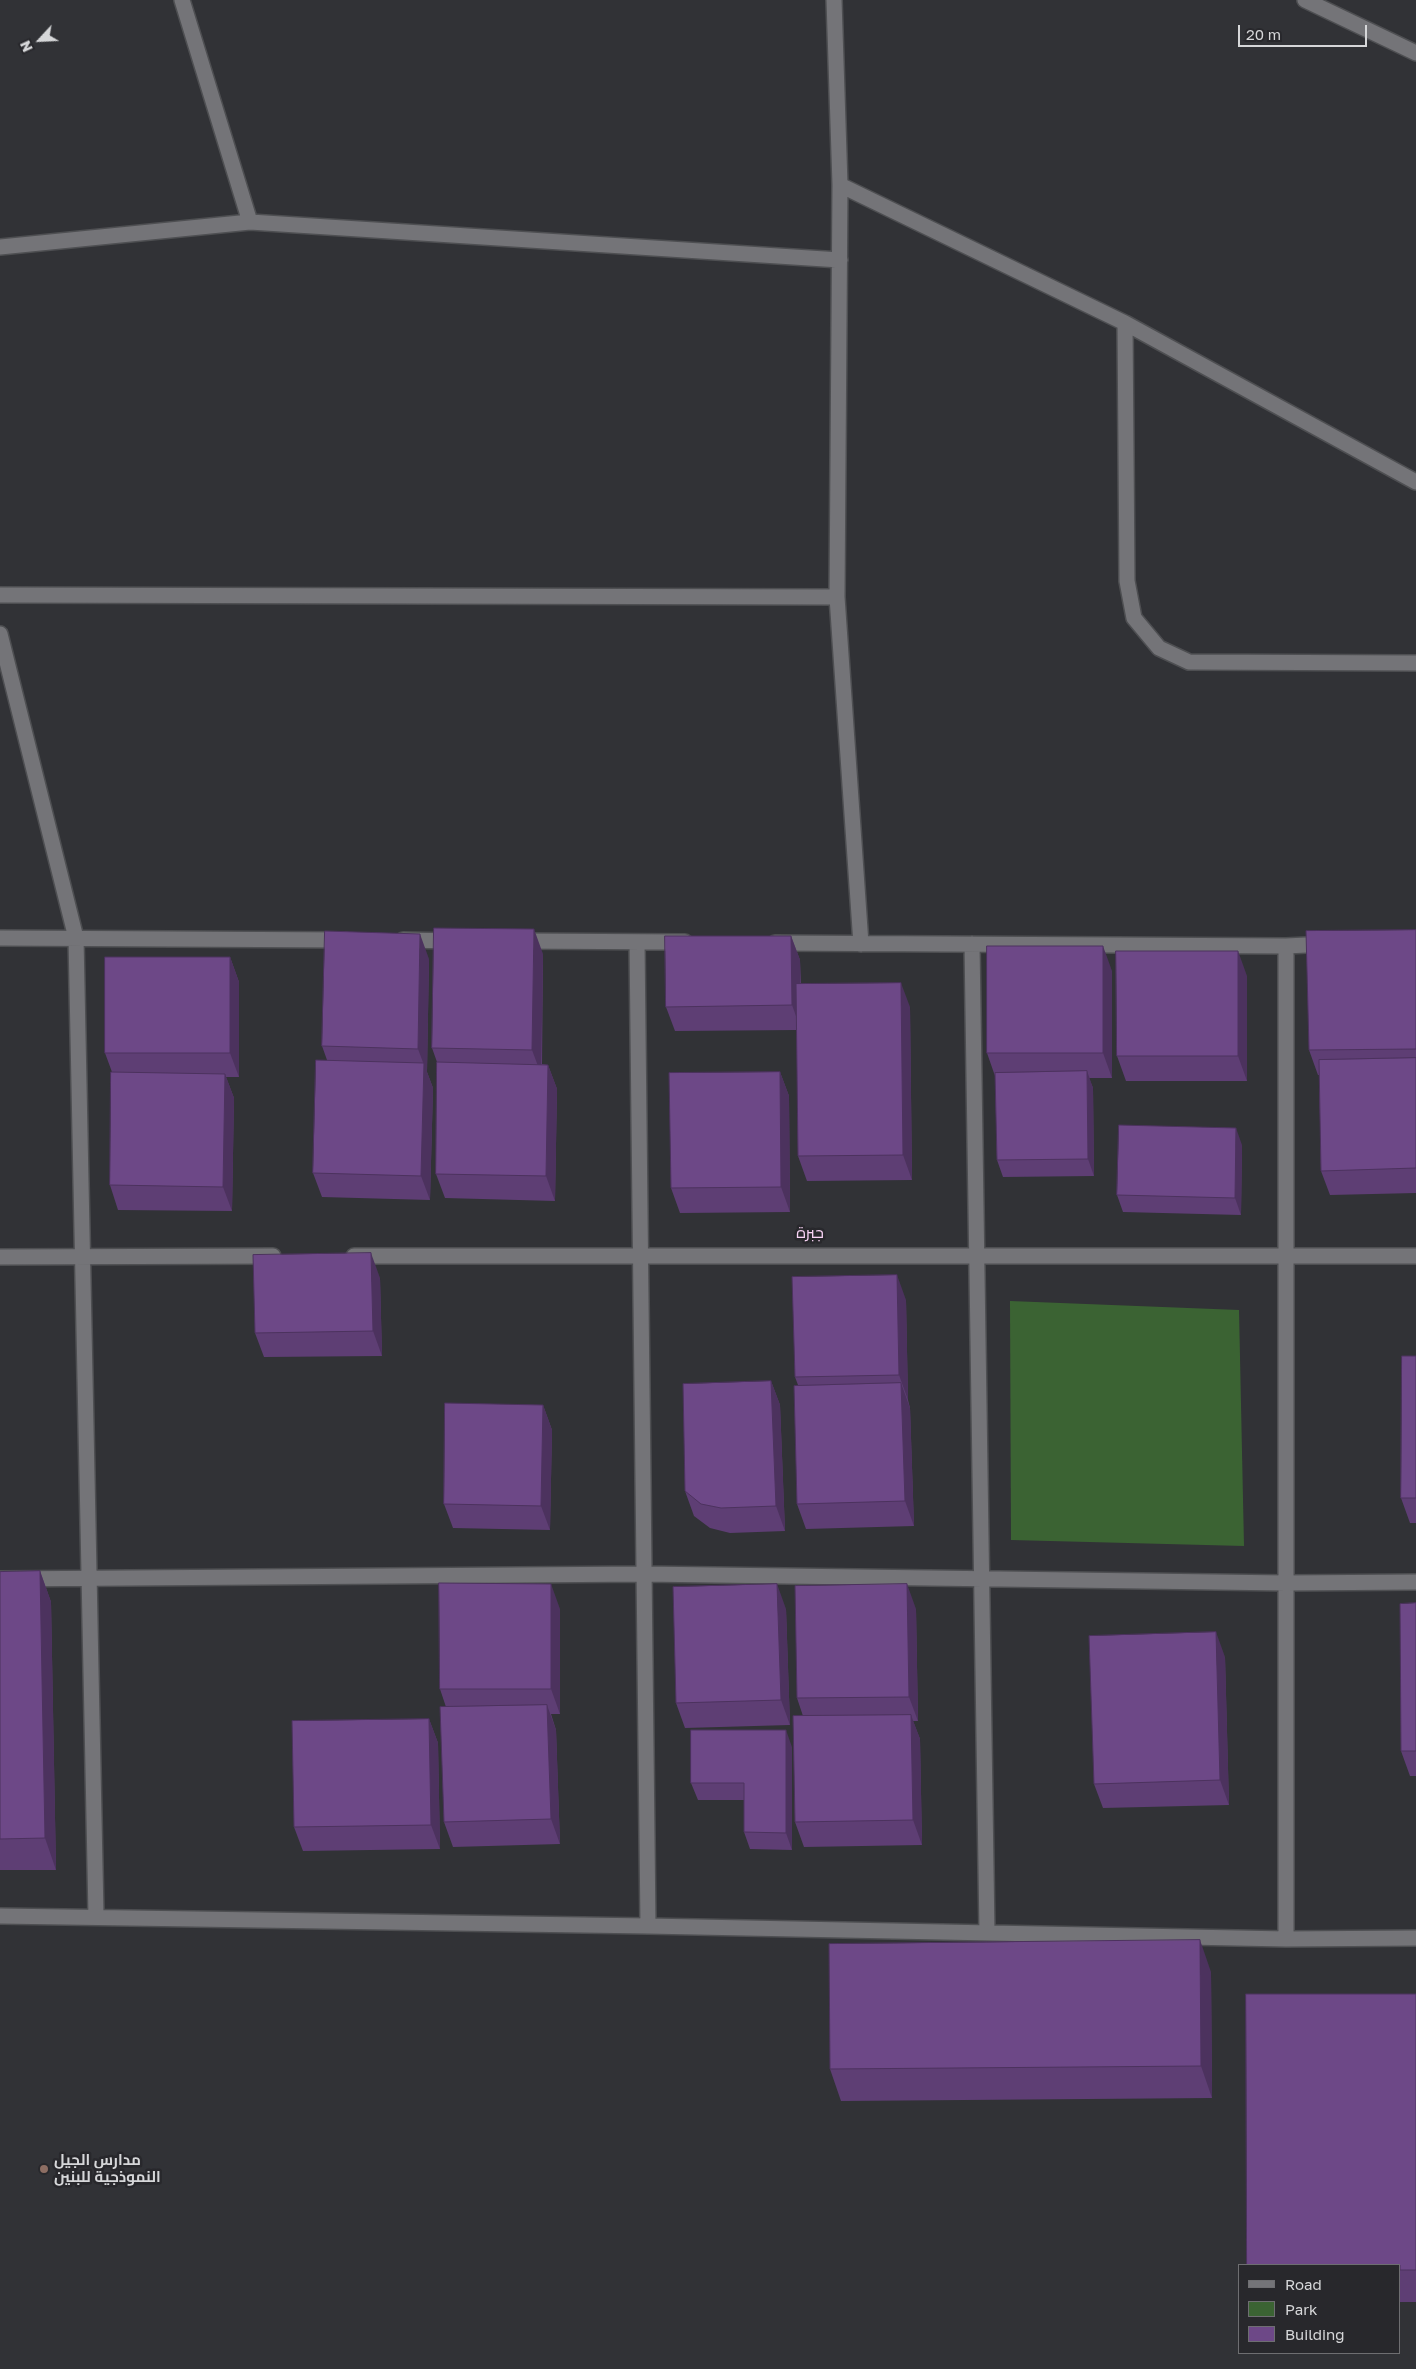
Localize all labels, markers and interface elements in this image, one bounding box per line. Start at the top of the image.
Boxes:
north arrow [15,15,65,65]
scale bar [1241,15,1370,47]
text: 20 m [1246,25,1281,43]
text: N [16,38,36,55]
district label: جبرة [796,1223,824,1243]
place label: مدارس الجيل النموذجية للبنين [54,2151,161,2186]
marker: مدارس الجيل النموذجية للبنين [38,2163,50,2175]
legend [1238,2264,1401,2354]
text: Road [1285,2275,1322,2293]
text: Park [1285,2300,1317,2318]
text: Building [1285,2325,1345,2343]

